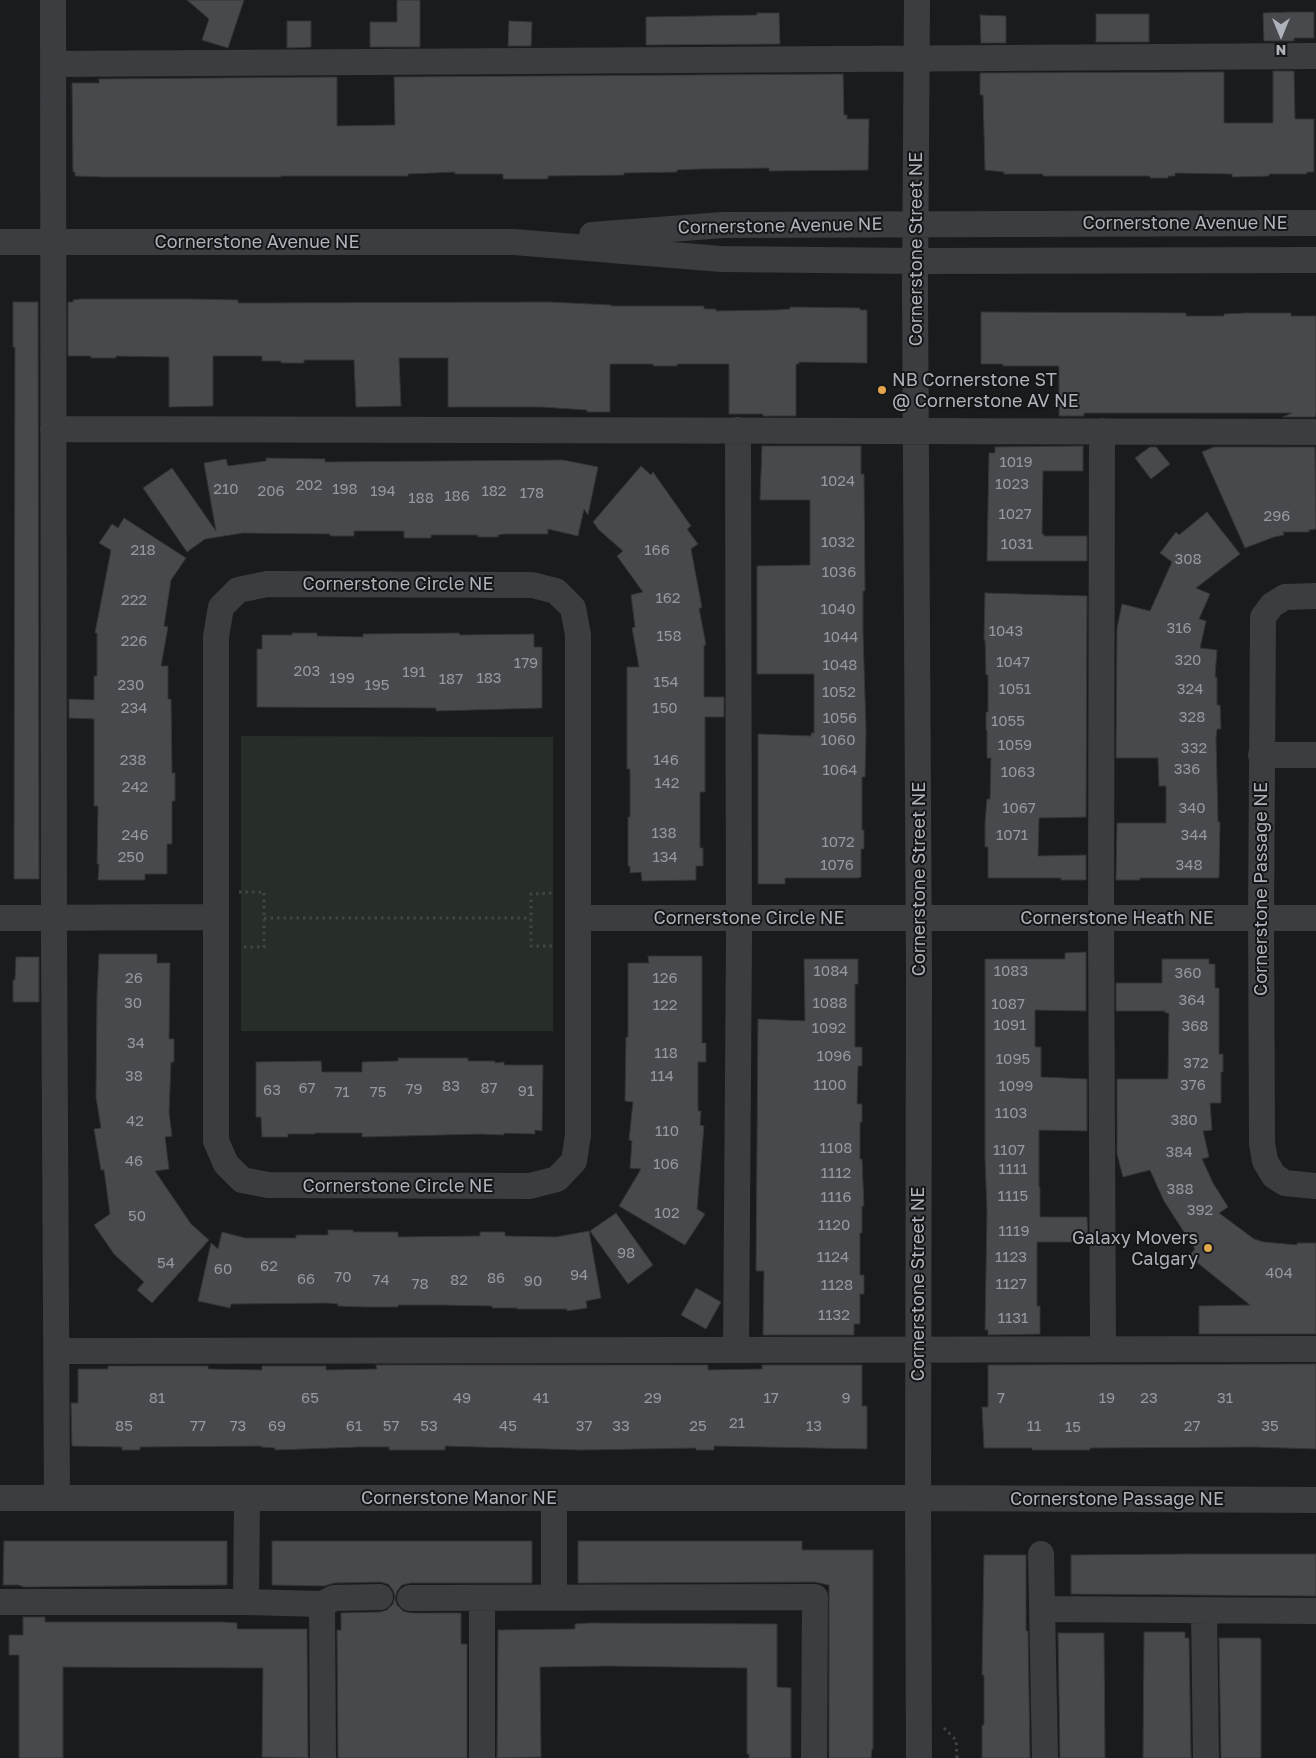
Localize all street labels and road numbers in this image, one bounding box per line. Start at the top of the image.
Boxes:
street label: Cornerstone Street NE [905,152,927,346]
street label: Cornerstone Avenue NE [1083,212,1287,234]
street label: Cornerstone Avenue NE [677,213,883,239]
street label: Cornerstone Avenue NE [155,231,359,253]
street label: Cornerstone Circle NE [302,573,494,595]
street label: Cornerstone Street NE [908,782,930,976]
street label: Cornerstone Passage NE [1250,782,1272,996]
street label: Cornerstone Circle NE [653,907,845,929]
street label: Cornerstone Heath NE [1020,907,1214,929]
street label: Cornerstone Circle NE [302,1175,494,1197]
street label: Cornerstone Street NE [907,1187,929,1381]
street label: Cornerstone Manor NE [361,1487,557,1509]
street label: Cornerstone Passage NE [1010,1488,1224,1510]

